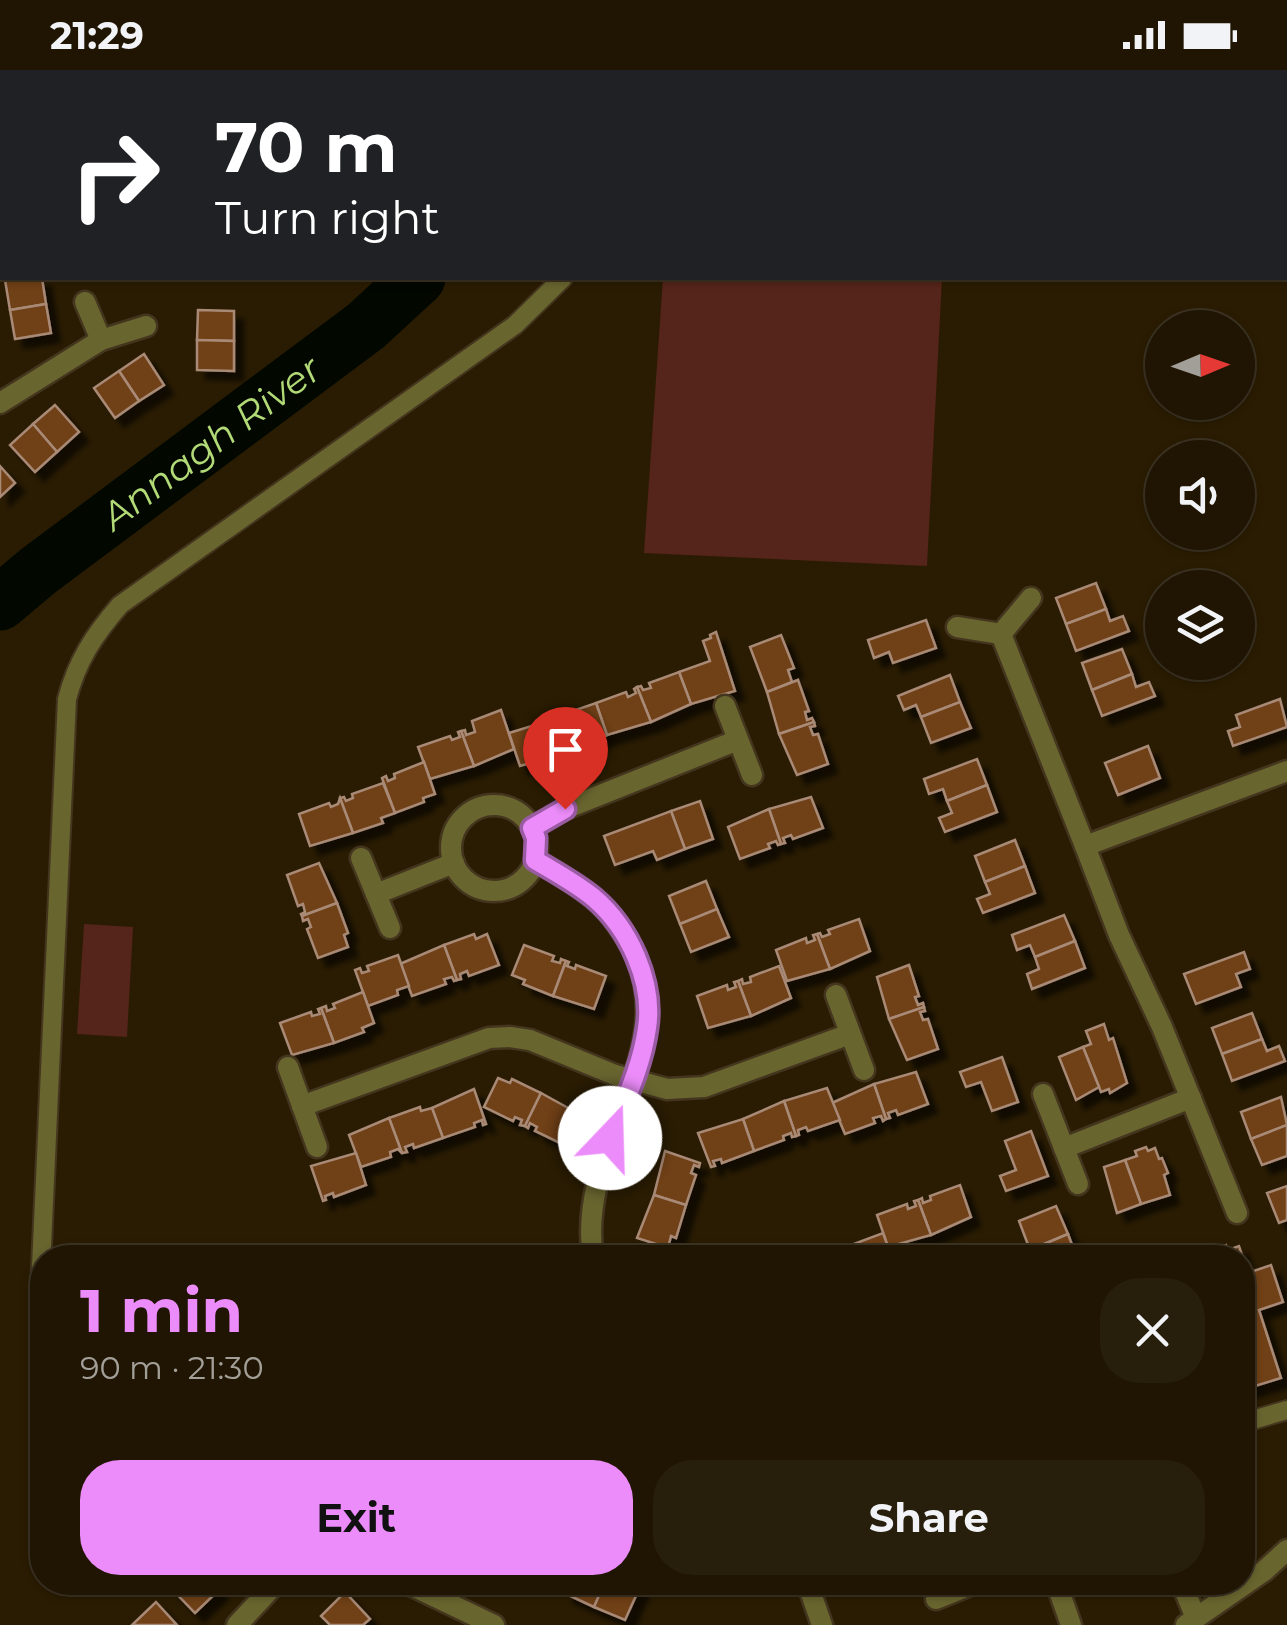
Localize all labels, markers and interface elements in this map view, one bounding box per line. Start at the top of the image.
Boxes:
text: 21:29 [50,12,144,59]
text: 70 m [215,104,398,190]
icon: right [50,110,180,240]
text: Turn right [215,190,440,245]
north arrow [1145,310,1255,420]
map controls [1145,310,1255,680]
water label: Annagh River [90,344,330,541]
button: sound [1145,440,1255,550]
button: layers [1145,570,1255,680]
pin [523,707,608,810]
icon: arrive [538,722,593,777]
position arrow [558,1086,662,1190]
text: 1 min [80,1274,243,1347]
button: close [1100,1278,1205,1383]
text: 90 m · 21:30 [80,1348,264,1387]
button: Exit [80,1460,633,1575]
button: Share [653,1460,1205,1575]

